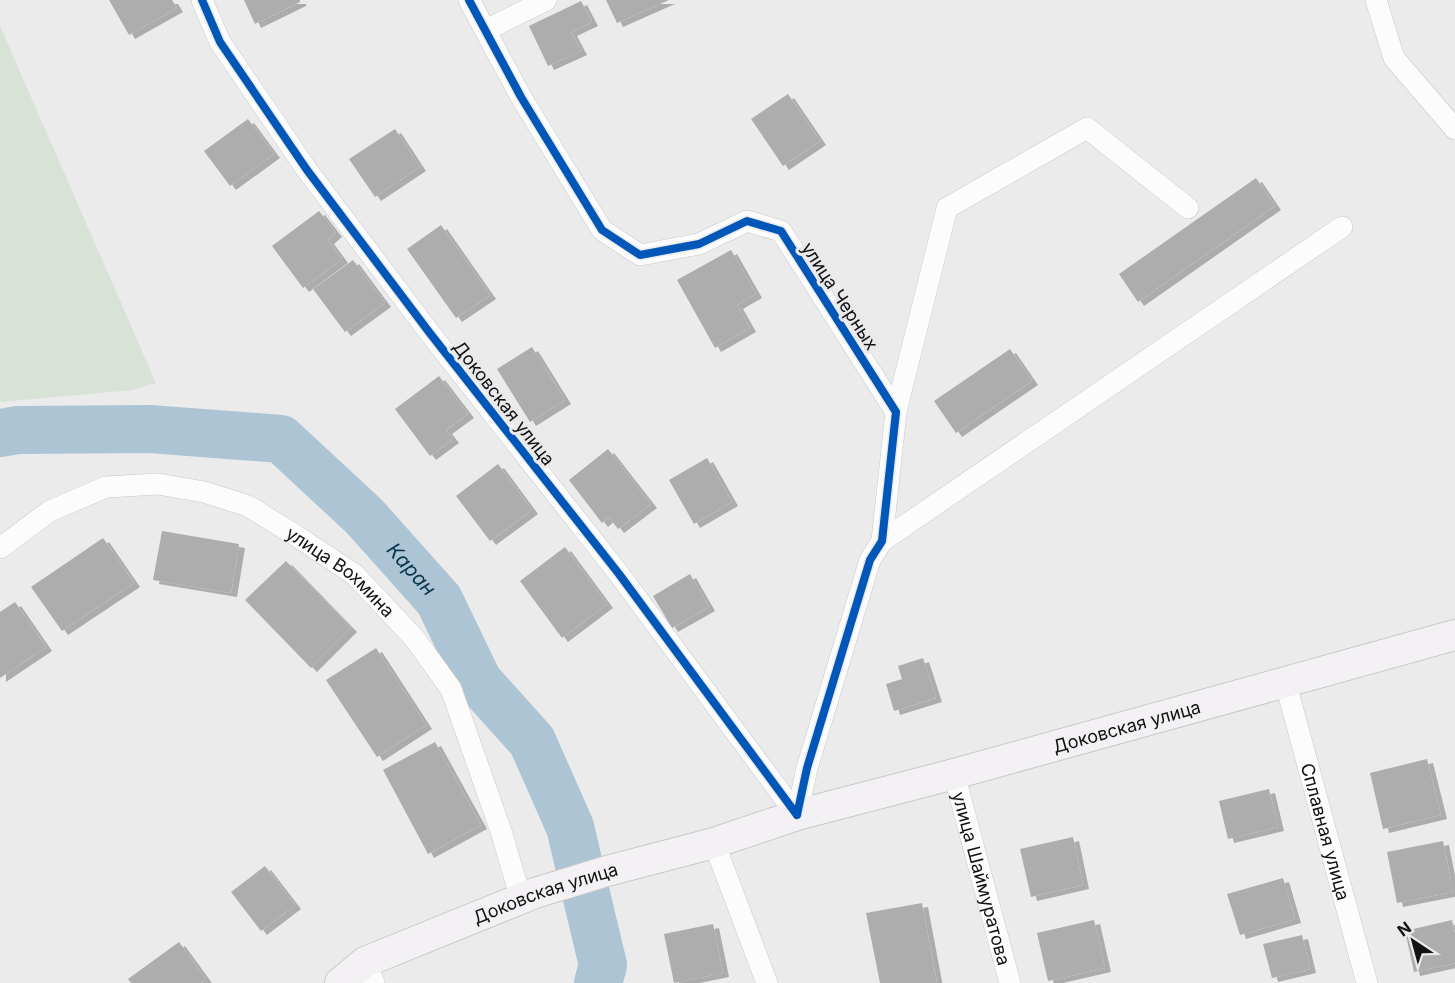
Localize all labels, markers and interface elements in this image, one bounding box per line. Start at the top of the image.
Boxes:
street label: улица Черных [797,238,883,354]
street label: Доковская улица [449,337,559,469]
street label: улица Вохмина [283,522,399,621]
water label: Каран [382,538,441,600]
street label: Доковская улица [1050,696,1203,757]
street label: Сплавная улица [1297,761,1355,903]
street label: улица Шаймуратова [949,789,1015,967]
street label: Доковская улица [470,858,620,928]
north arrow [1383,911,1443,971]
text: N [1393,917,1415,941]

